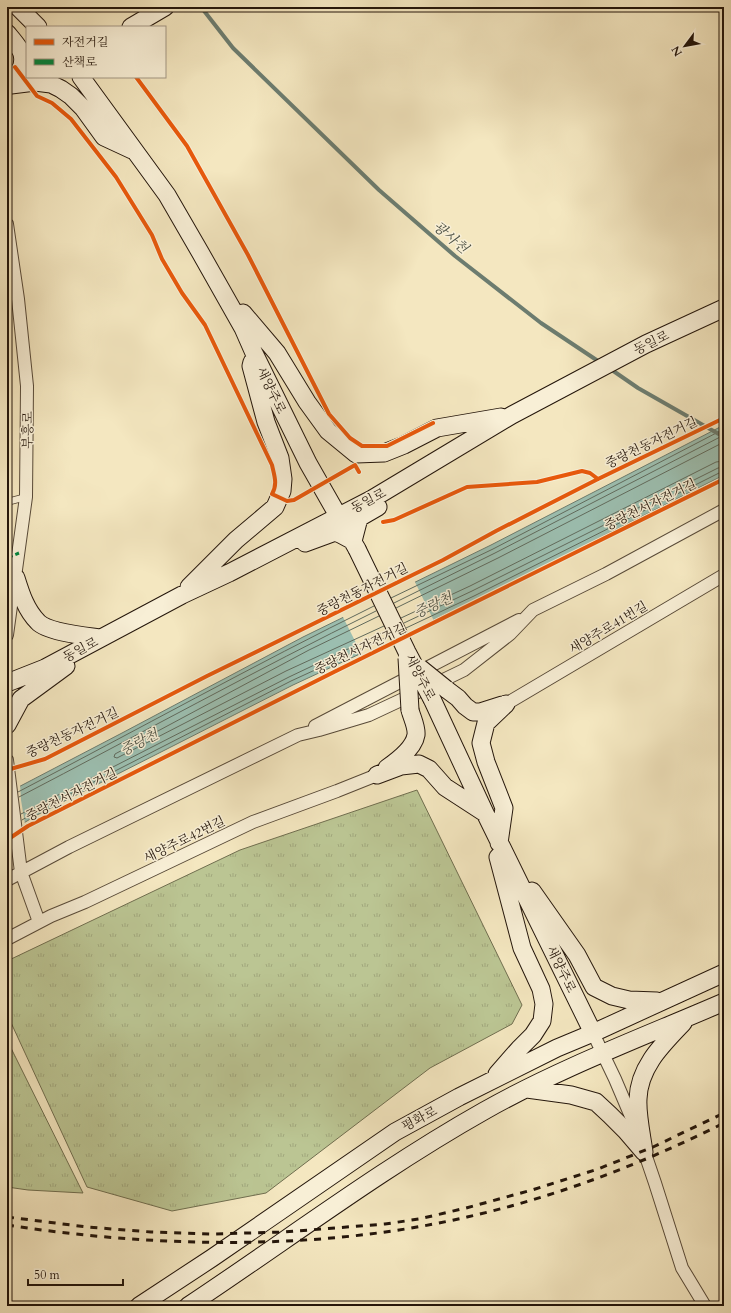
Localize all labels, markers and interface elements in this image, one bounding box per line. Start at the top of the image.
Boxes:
legend [26,26,166,78]
north arrow [665,26,705,66]
text: 자전거길 [62,34,108,50]
text: N [668,43,686,59]
text: 산책로 [62,54,97,70]
water label: 광사천 [429,217,473,259]
street label: 동일로 [631,326,673,359]
street label: 새양주로 [252,364,290,417]
street label: 부흥로 [19,411,37,449]
street label: 중랑천동자전거길 [602,413,701,473]
street label: 중랑천서자전거길 [601,475,700,535]
street label: 동일로 [348,484,390,518]
street label: 중랑천동자전거길 [314,559,411,621]
water label: 중랑천 [411,588,457,623]
street label: 새양주로41번길 [566,597,651,658]
street label: 중랑천서자전거길 [311,619,410,679]
street label: 동일로 [60,633,102,667]
street label: 새양주로 [401,651,440,704]
street label: 중랑천동자전거길 [23,704,122,762]
water label: 중랑천 [117,724,163,760]
street label: 중랑천서자전거길 [23,764,120,826]
street label: 새양주로42번길 [141,812,228,867]
street label: 새양주로 [542,943,580,996]
street label: 평화로 [399,1102,441,1136]
scale bar [28,1261,123,1287]
text: 50 m [34,1267,61,1283]

